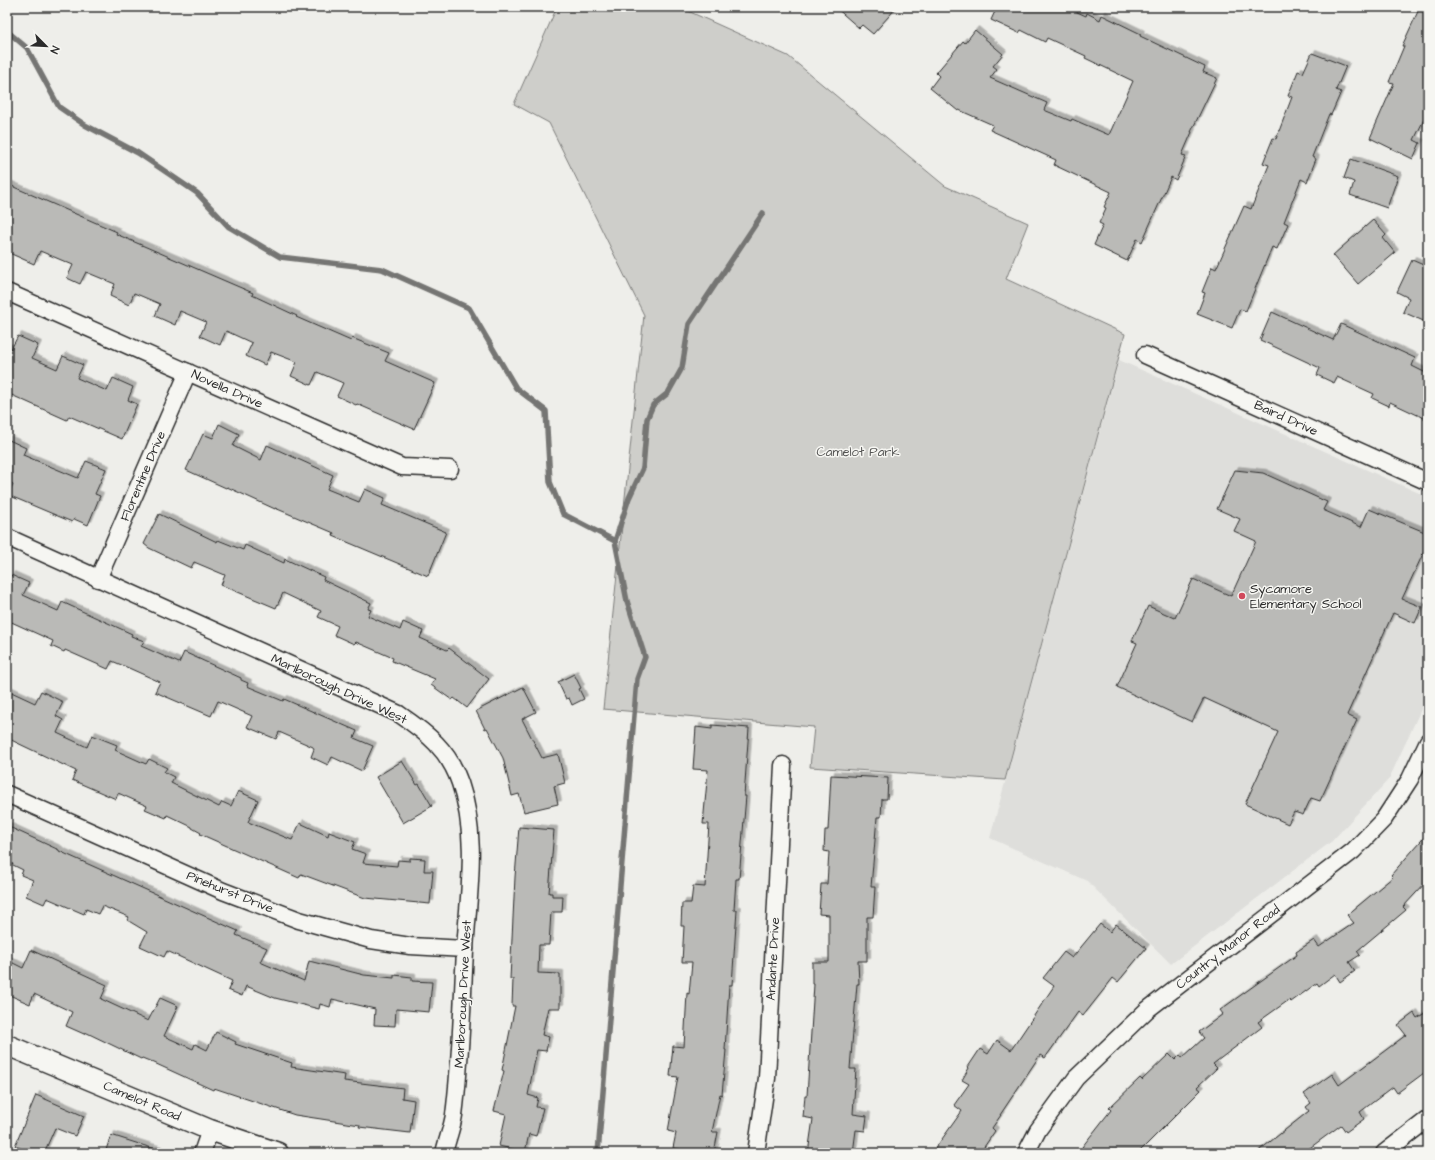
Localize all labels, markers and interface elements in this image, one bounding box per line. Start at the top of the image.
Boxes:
north arrow [26,26,66,66]
text: N [46,44,63,56]
street label: Novella Drive [188,365,266,413]
street label: Baird Drive [1251,396,1321,440]
street label: Florentine Drive [116,428,170,524]
park label: Camelot Park [817,443,899,461]
place label: Sycamore Elementary School [1250,580,1362,614]
marker: Sycamore Elementary School [1237,591,1247,601]
street label: Marlborough Drive West [268,650,411,730]
street label: Pinehurst Drive [184,866,276,918]
street label: Country Manor Road [1172,900,1285,994]
street label: Andante Drive [762,917,784,1001]
street label: Marlborough Drive West [450,919,477,1069]
street label: Camelot Road [100,1077,184,1126]

